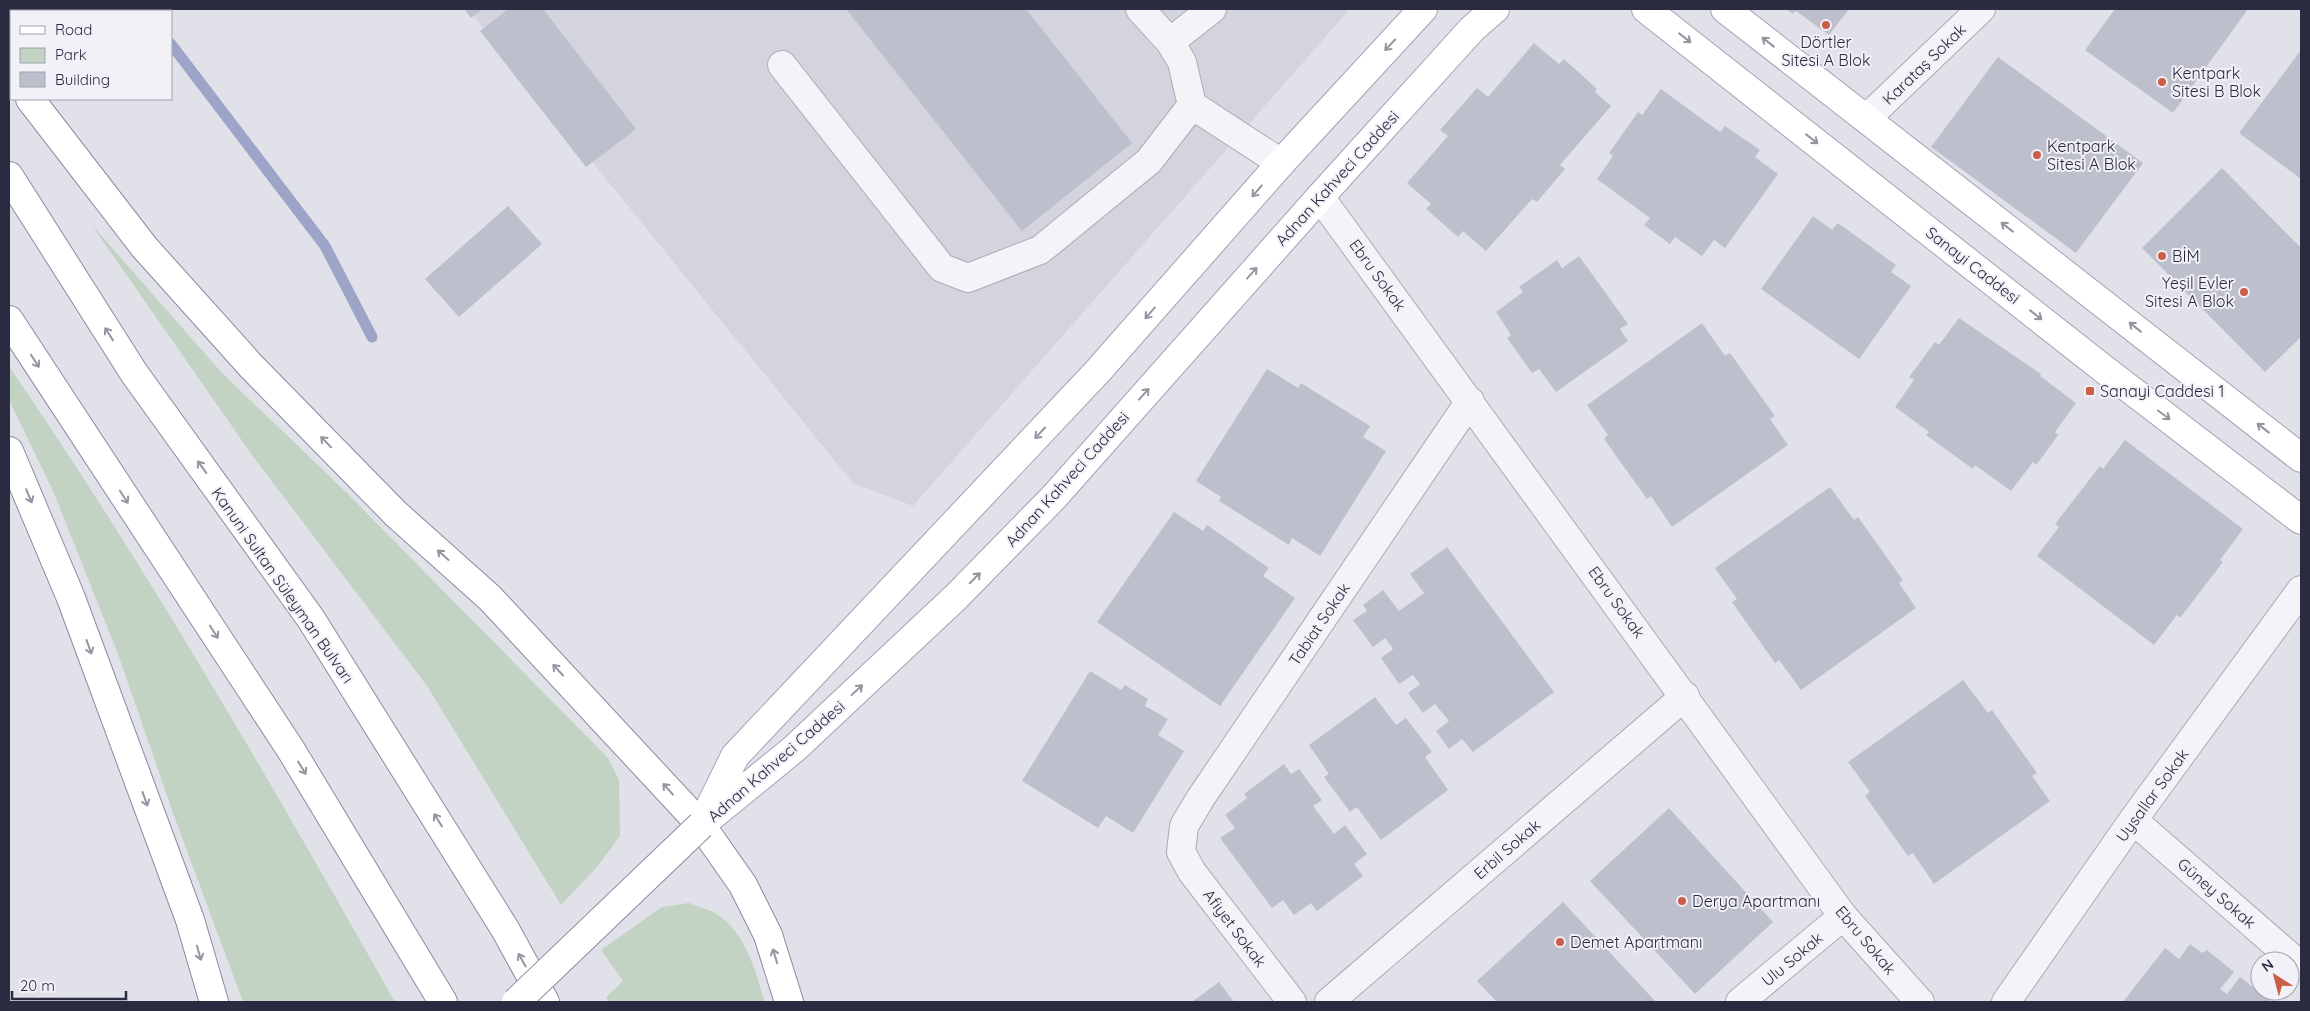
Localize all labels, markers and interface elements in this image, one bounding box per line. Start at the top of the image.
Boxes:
legend [10,10,172,100]
marker: Dörtler Sitesi A Blok [1820,19,1832,31]
street label: Karataş Sokak [1878,19,1970,109]
text: Road [55,20,92,39]
one-way arrow [1678,32,1691,43]
place label: Dörtler Sitesi A Blok [1782,32,1870,70]
one-way arrow [1762,36,1775,47]
one-way arrow [1384,38,1396,51]
text: Park [55,45,87,64]
place label: Kentpark Sitesi B Blok [2172,63,2261,101]
text: Building [55,70,110,89]
marker: Kentpark Sitesi B Blok [2156,76,2168,88]
street label: Adnan Kahveci Caddesi [1271,106,1403,250]
one-way arrow [1805,133,1818,144]
place label: Kentpark Sitesi A Blok [2047,136,2136,174]
marker: Kentpark Sitesi A Blok [2031,149,2043,161]
one-way arrow [1251,184,1263,197]
street label: Sanayi Caddesi [1922,222,2024,308]
one-way arrow [2000,222,2014,232]
street label: Ebru Sokak [1345,235,1411,315]
place label: BİM [2172,246,2200,266]
marker: BİM [2156,250,2168,262]
one-way arrow [1246,267,1257,280]
place label: Yeşil Evler Sitesi A Blok [2145,273,2234,311]
marker: Yeşil Evler Sitesi A Blok [2238,286,2250,298]
one-way arrow [1144,306,1155,319]
one-way arrow [2029,310,2042,321]
one-way arrow [2128,322,2142,332]
one-way arrow [104,327,114,341]
one-way arrow [31,353,41,367]
place label: Sanayi Caddesi 1 [2100,381,2224,401]
marker: Sanayi Caddesi 1 [2084,385,2096,397]
one-way arrow [1138,388,1150,401]
street label: Adnan Kahveci Caddesi [1001,407,1133,551]
one-way arrow [2157,410,2171,420]
one-way arrow [2257,422,2270,433]
one-way arrow [1034,427,1046,439]
one-way arrow [320,436,332,448]
one-way arrow [197,460,207,474]
street label: Kanuni Sultan Süleyman Bulvarı [208,483,358,687]
one-way arrow [24,488,34,503]
one-way arrow [120,489,130,503]
one-way arrow [436,549,449,561]
street label: Ebru Sokak [1584,562,1650,642]
one-way arrow [969,572,981,584]
street label: Tabiat Sokak [1284,579,1354,669]
one-way arrow [209,625,219,639]
one-way arrow [85,639,94,654]
one-way arrow [552,664,564,676]
one-way arrow [851,684,863,696]
street label: Adnan Kahveci Caddesi [703,696,849,826]
street label: Uysallar Sokak [2111,744,2193,846]
one-way arrow [298,761,308,775]
one-way arrow [662,783,674,795]
one-way arrow [141,791,150,807]
one-way arrow [433,814,443,828]
street label: Erbil Sokak [1470,815,1544,883]
street label: Güney Sokak [2174,854,2260,932]
street label: Afiyet Sokak [1199,885,1271,971]
place label: Derya Apartmanı [1692,891,1820,911]
marker: Derya Apartmanı [1676,895,1688,907]
street label: Ebru Sokak [1831,901,1901,979]
street label: Ulu Sokak [1757,928,1827,990]
place label: Demet Apartmanı [1570,932,1702,952]
marker: Demet Apartmanı [1554,936,1566,948]
one-way arrow [195,944,205,960]
one-way arrow [769,948,779,964]
north arrow [2250,951,2300,1001]
one-way arrow [516,953,526,967]
text: N [2258,955,2277,976]
scale bar [12,968,126,1000]
text: 20 m [20,976,55,995]

